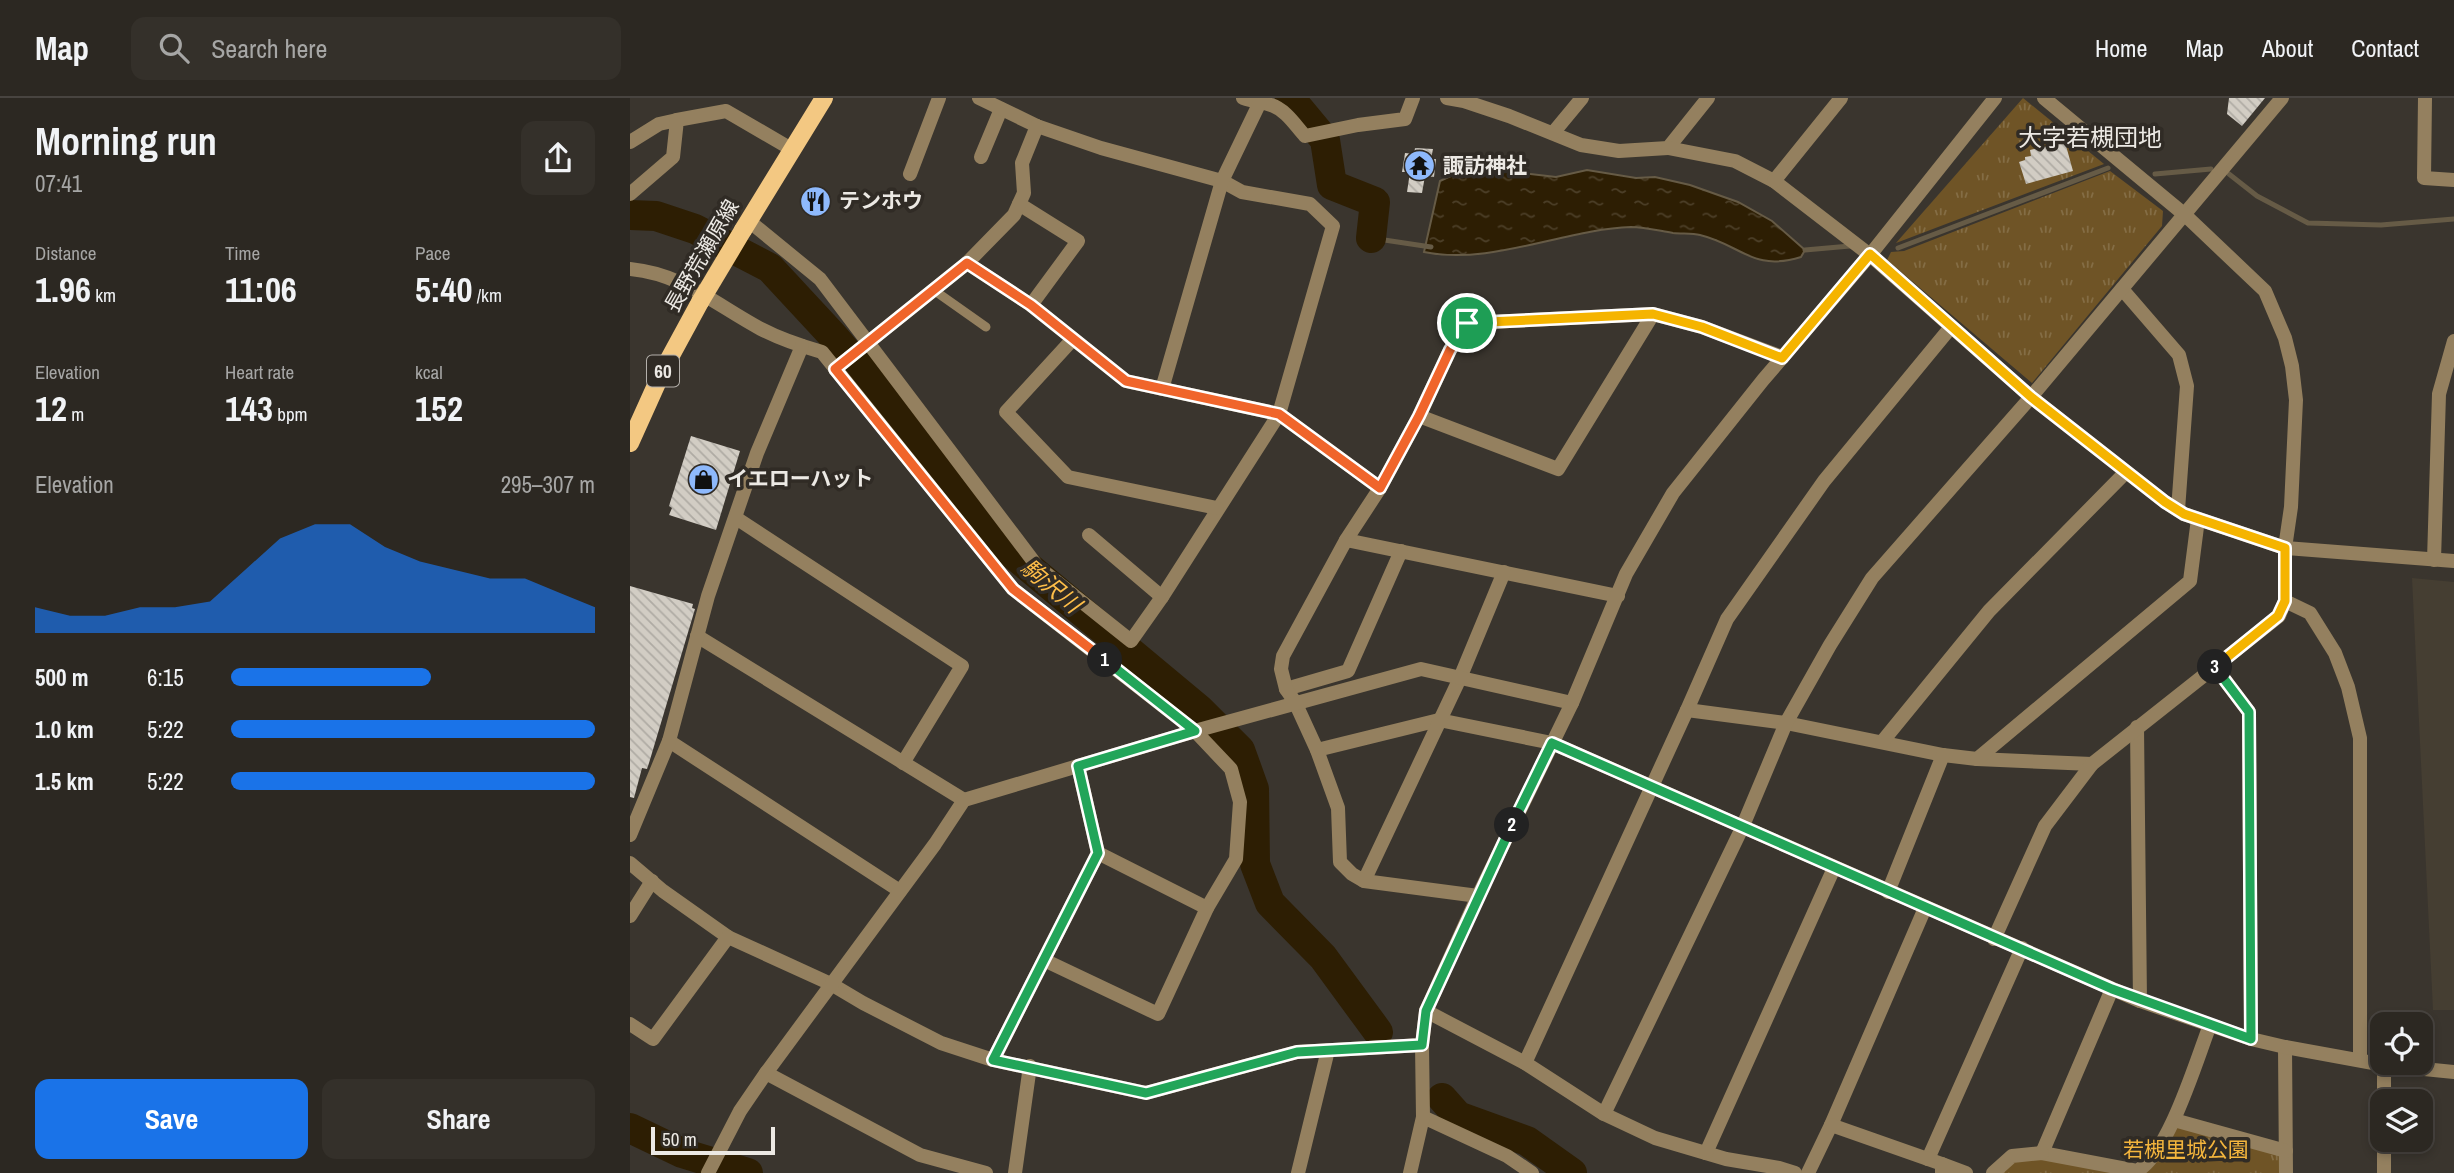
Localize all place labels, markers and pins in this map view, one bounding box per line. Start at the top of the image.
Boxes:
temple icon: 諏訪神社 [1403,149,1437,183]
place label: 諏訪神社 [1443,151,1527,180]
restaurant icon: テンホウ [799,184,833,218]
place label: テンホウ [839,186,923,215]
pin [1437,293,1497,353]
shop icon: イエローハット [687,462,721,496]
place label: イエローハット [727,464,873,493]
pin: 1 [1088,642,1122,678]
pin: 3 [2198,650,2232,684]
pin: 2 [1494,808,1530,842]

